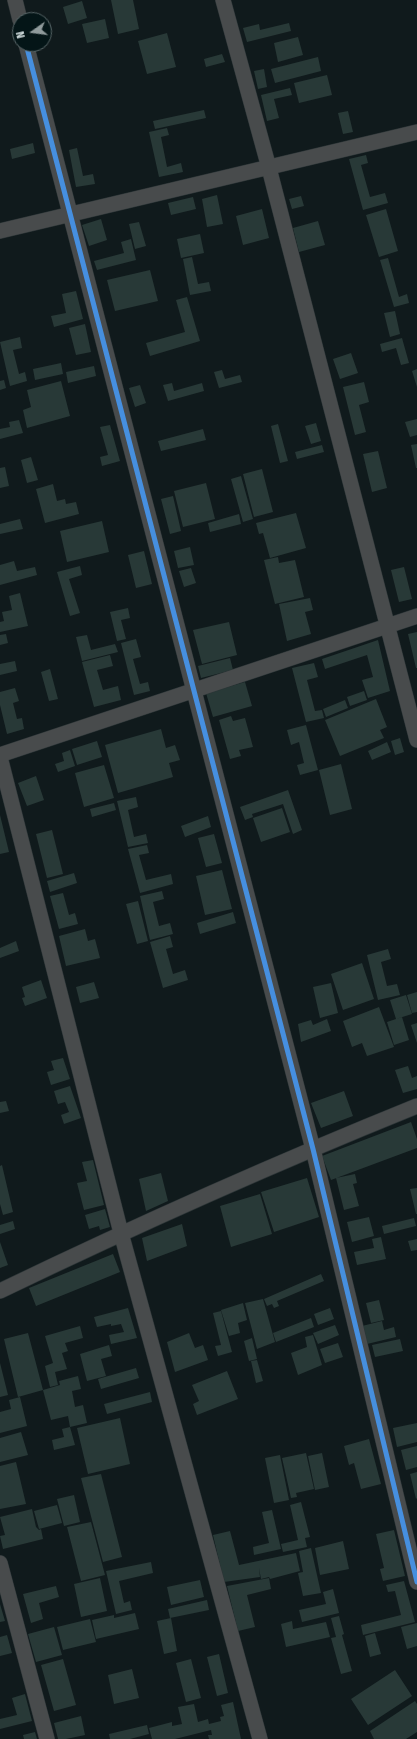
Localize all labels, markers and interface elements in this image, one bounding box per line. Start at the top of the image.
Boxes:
north arrow [12,12,52,52]
text: N [14,30,28,40]

